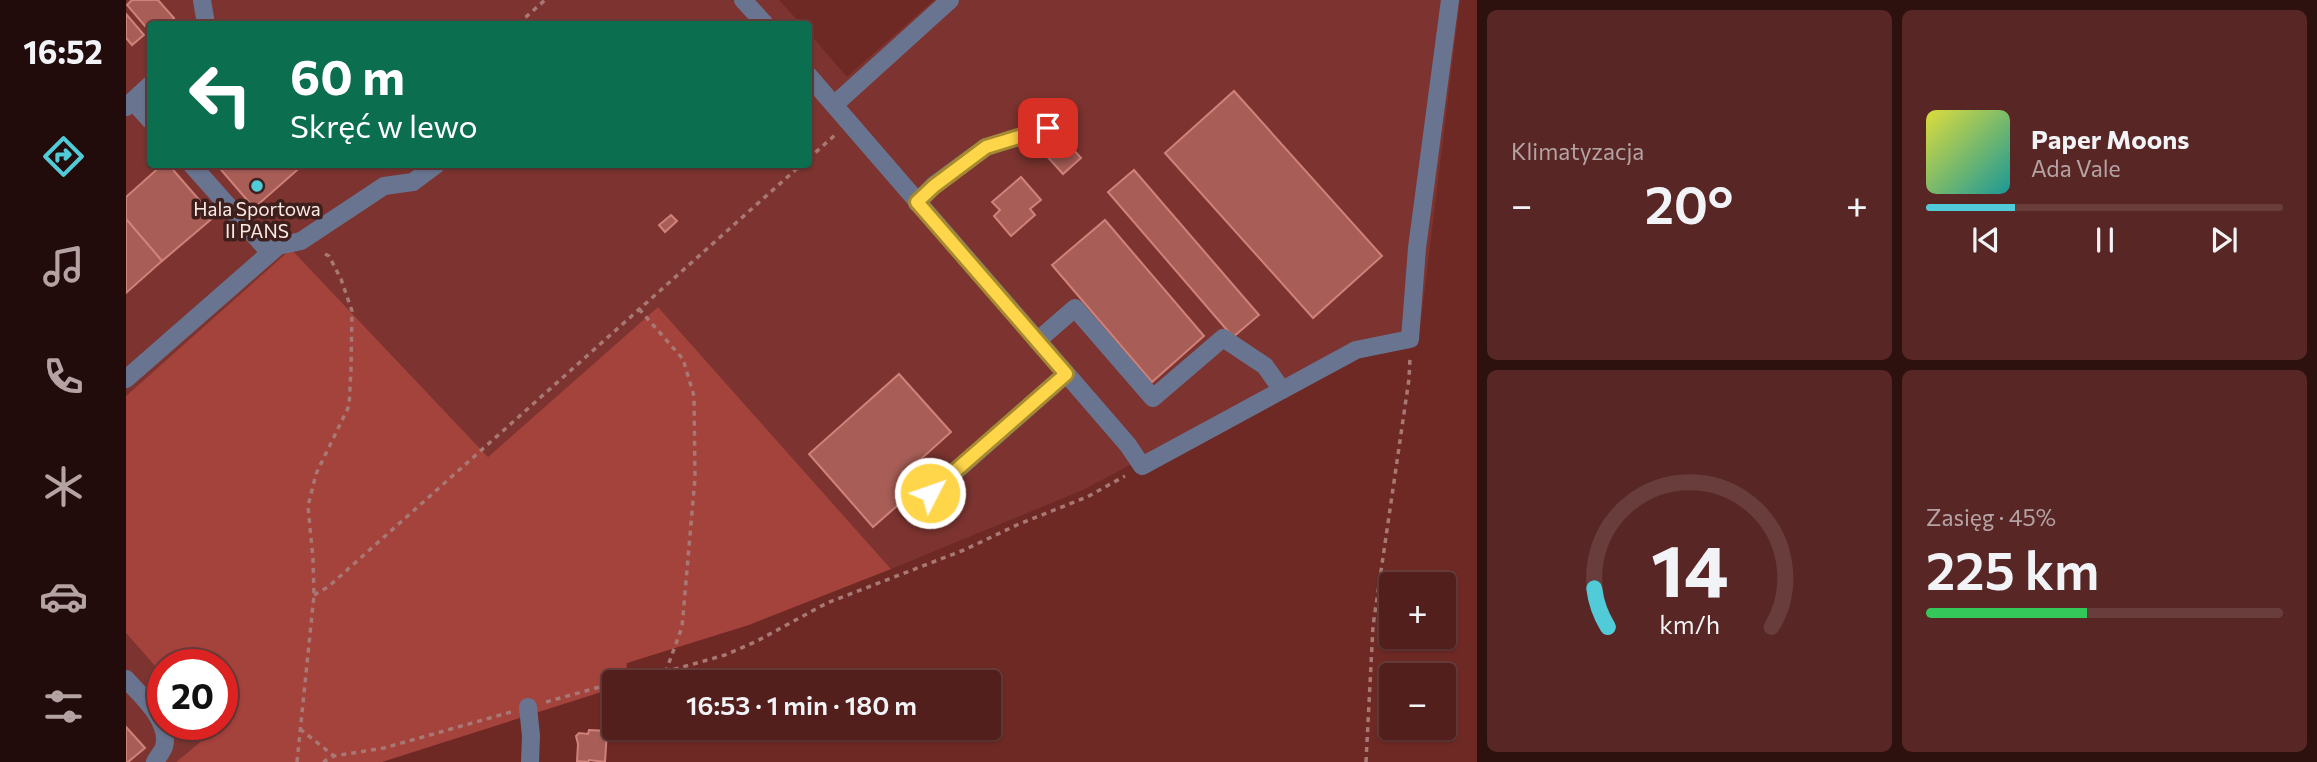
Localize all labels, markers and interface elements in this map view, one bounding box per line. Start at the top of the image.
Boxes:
text: 16:52 [23,31,103,71]
text: 60 m [290,45,405,105]
icon: left [175,49,266,140]
pin [1018,98,1078,158]
text: Skręć w lewo [290,105,478,145]
icon: arrive [1029,109,1067,147]
text: Paper Moons [2031,123,2189,154]
icon: directions [39,132,88,181]
text: Klimatyzacja [1511,137,1644,165]
text: Ada Vale [2031,154,2121,182]
text: 20° [1645,171,1734,235]
marker: Hala Sportowa II PANS [249,178,265,194]
text: − [1511,180,1533,227]
text: + [1846,180,1868,227]
place label: Hala Sportowa II PANS [193,197,321,242]
icon: previous [1967,221,2005,259]
icon: pause [2086,221,2124,259]
icon: next [2205,221,2243,259]
icon: music [39,242,88,291]
icon: phone [39,352,88,401]
position arrow [893,456,967,530]
icon: climate [39,462,88,511]
text: Zasięg · 45% [1926,503,2056,531]
text: 14 [1651,523,1728,612]
text: 225 km [1926,537,2099,601]
icon: car [39,572,88,621]
map controls [1379,572,1456,740]
button: + [1379,572,1456,649]
text: km/h [1659,609,1720,639]
speed limit sign: 20 [147,649,238,740]
button: − [1379,663,1456,740]
icon: filters [39,682,88,731]
text: 16:53 · 1 min · 180 m [686,689,917,720]

